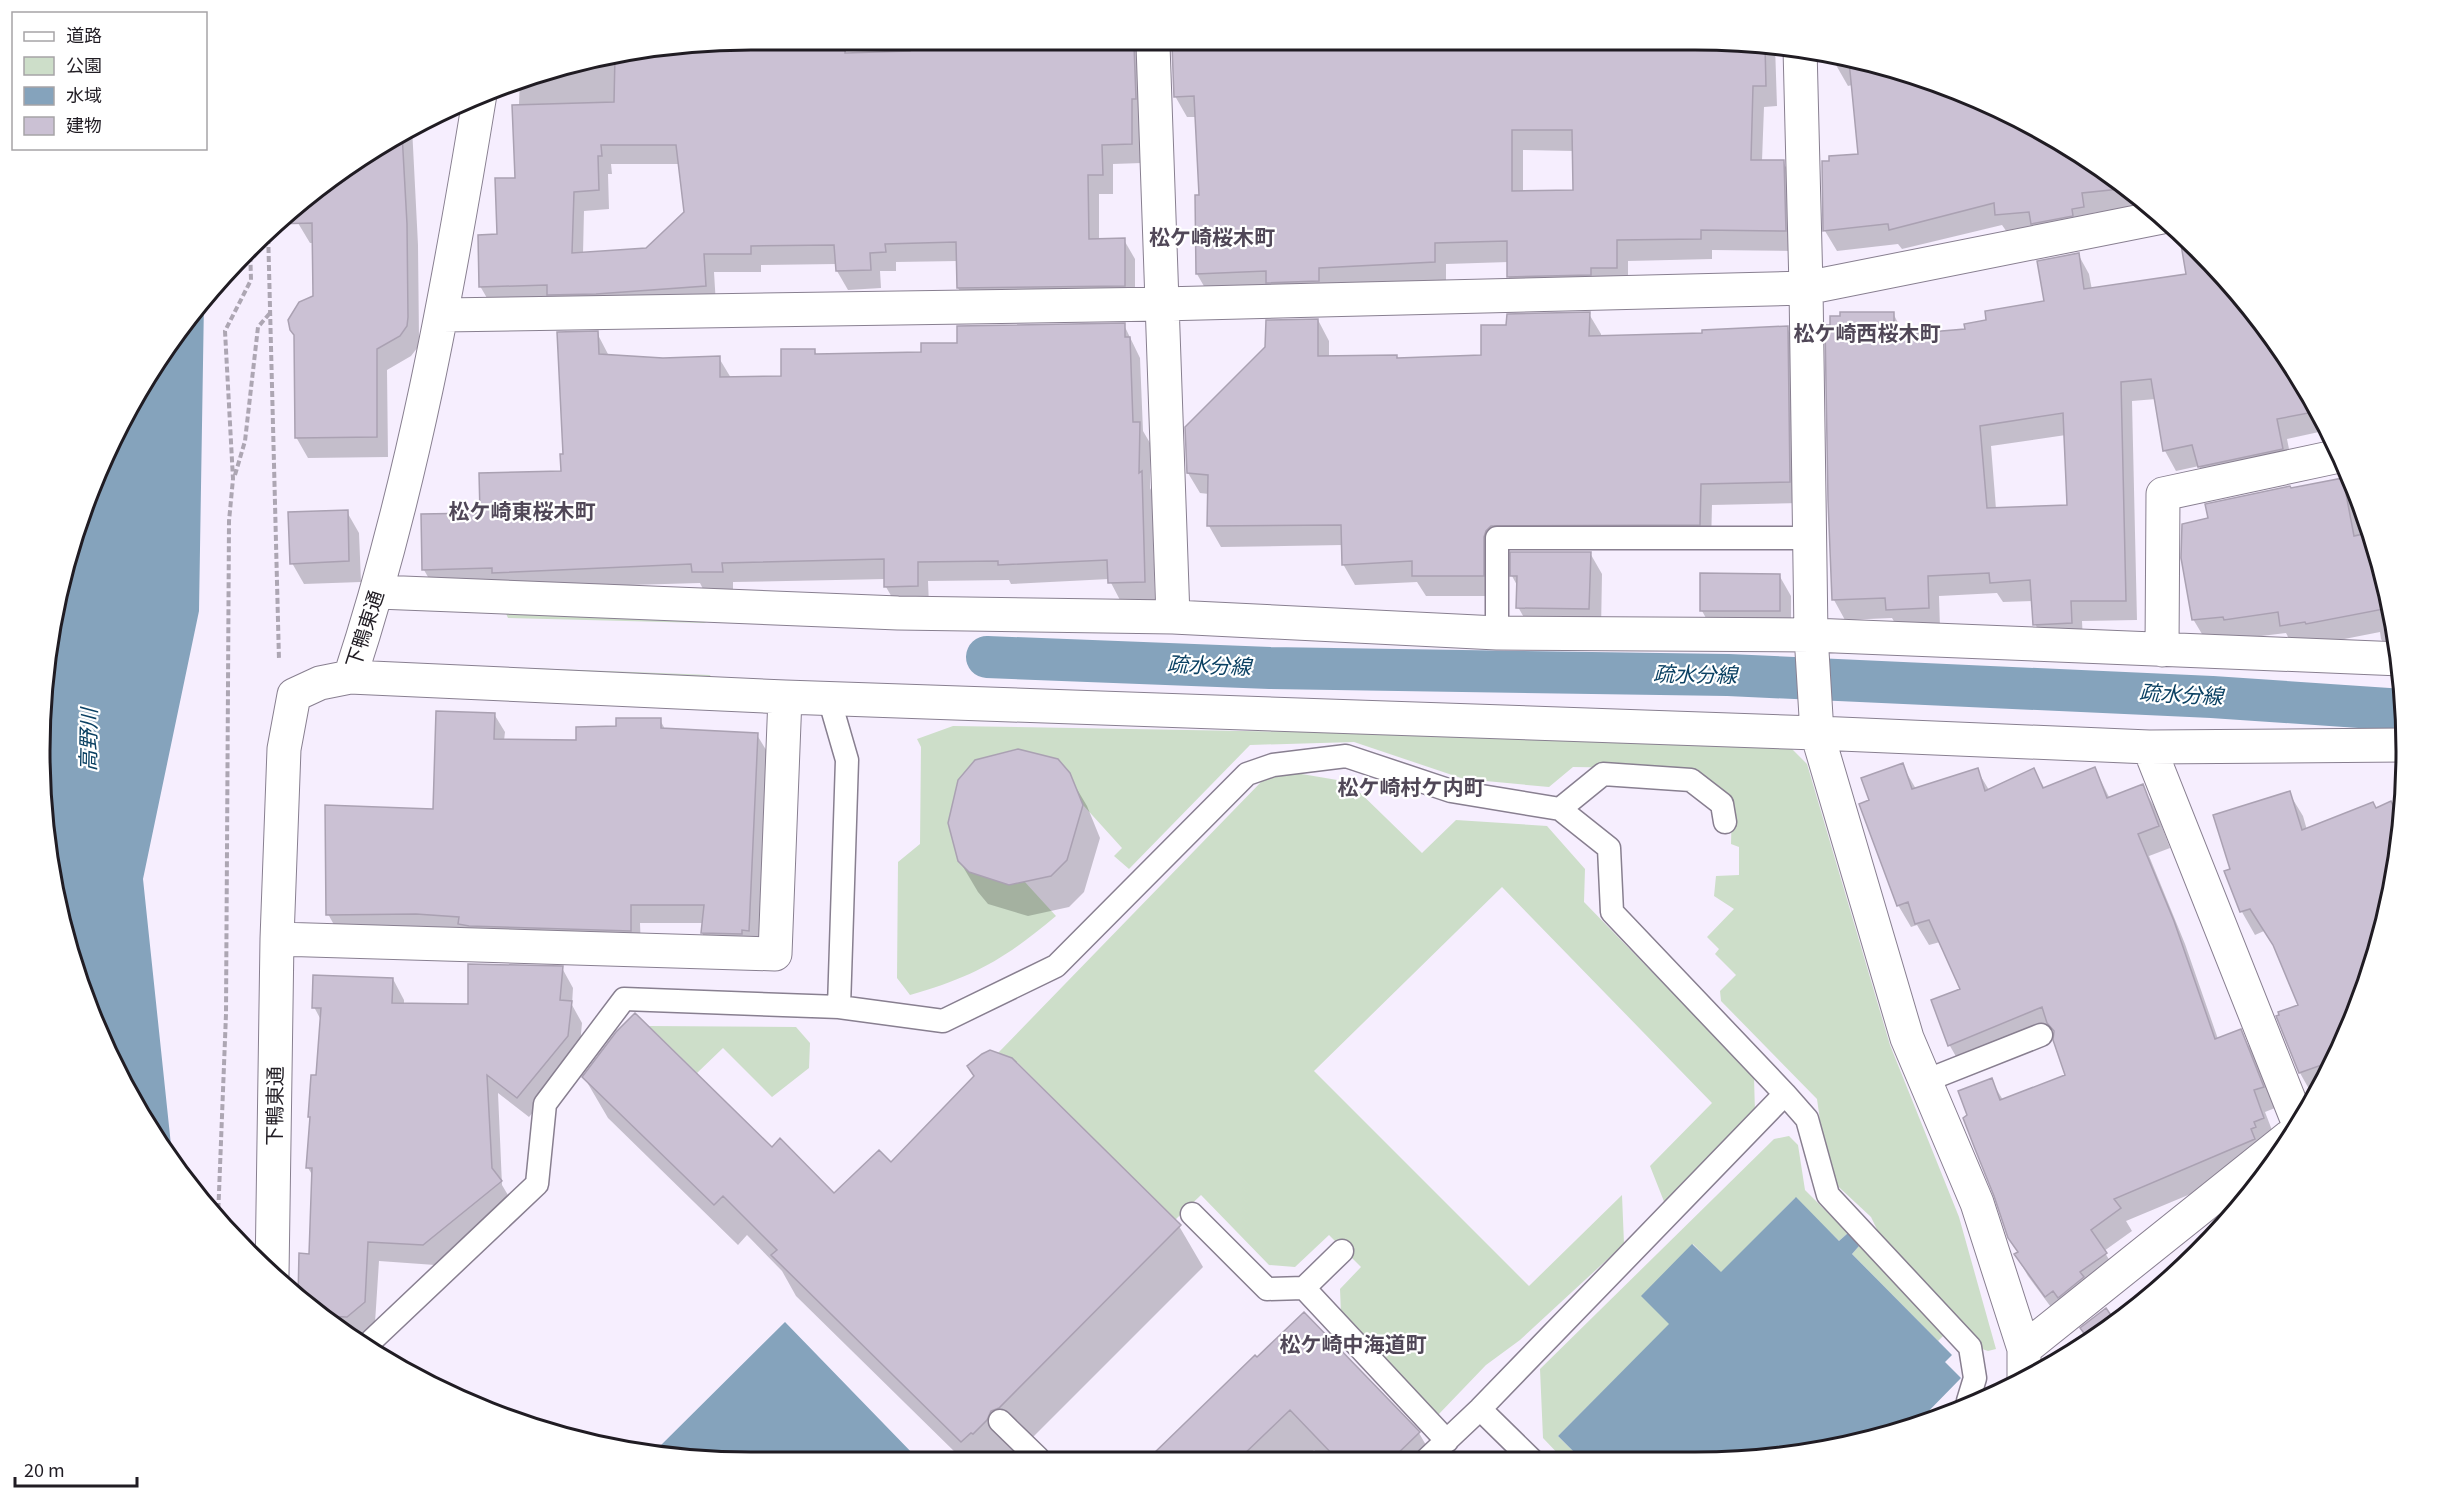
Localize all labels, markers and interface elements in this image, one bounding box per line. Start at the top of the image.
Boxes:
legend [12,12,207,150]
text: 道路 [66,21,102,47]
text: 公園 [66,51,102,77]
text: 水域 [66,81,102,107]
text: 建物 [66,111,102,137]
district label: 松ケ崎桜木町 [1149,221,1275,251]
district label: 松ケ崎西桜木町 [1794,317,1941,347]
district label: 松ケ崎東桜木町 [449,495,596,525]
street label: 下鴨東通 [337,586,390,671]
water label: 疏水分線 [1167,648,1255,681]
water label: 疏水分線 [1653,657,1740,689]
water label: 疏水分線 [2138,676,2227,710]
water label: 高野川 [71,706,103,772]
district label: 松ケ崎村ケ内町 [1338,771,1485,801]
street label: 下鴨東通 [258,1066,289,1146]
district label: 松ケ崎中海道町 [1280,1328,1427,1358]
scale bar [15,1450,136,1488]
text: 20 m [24,1456,65,1482]

